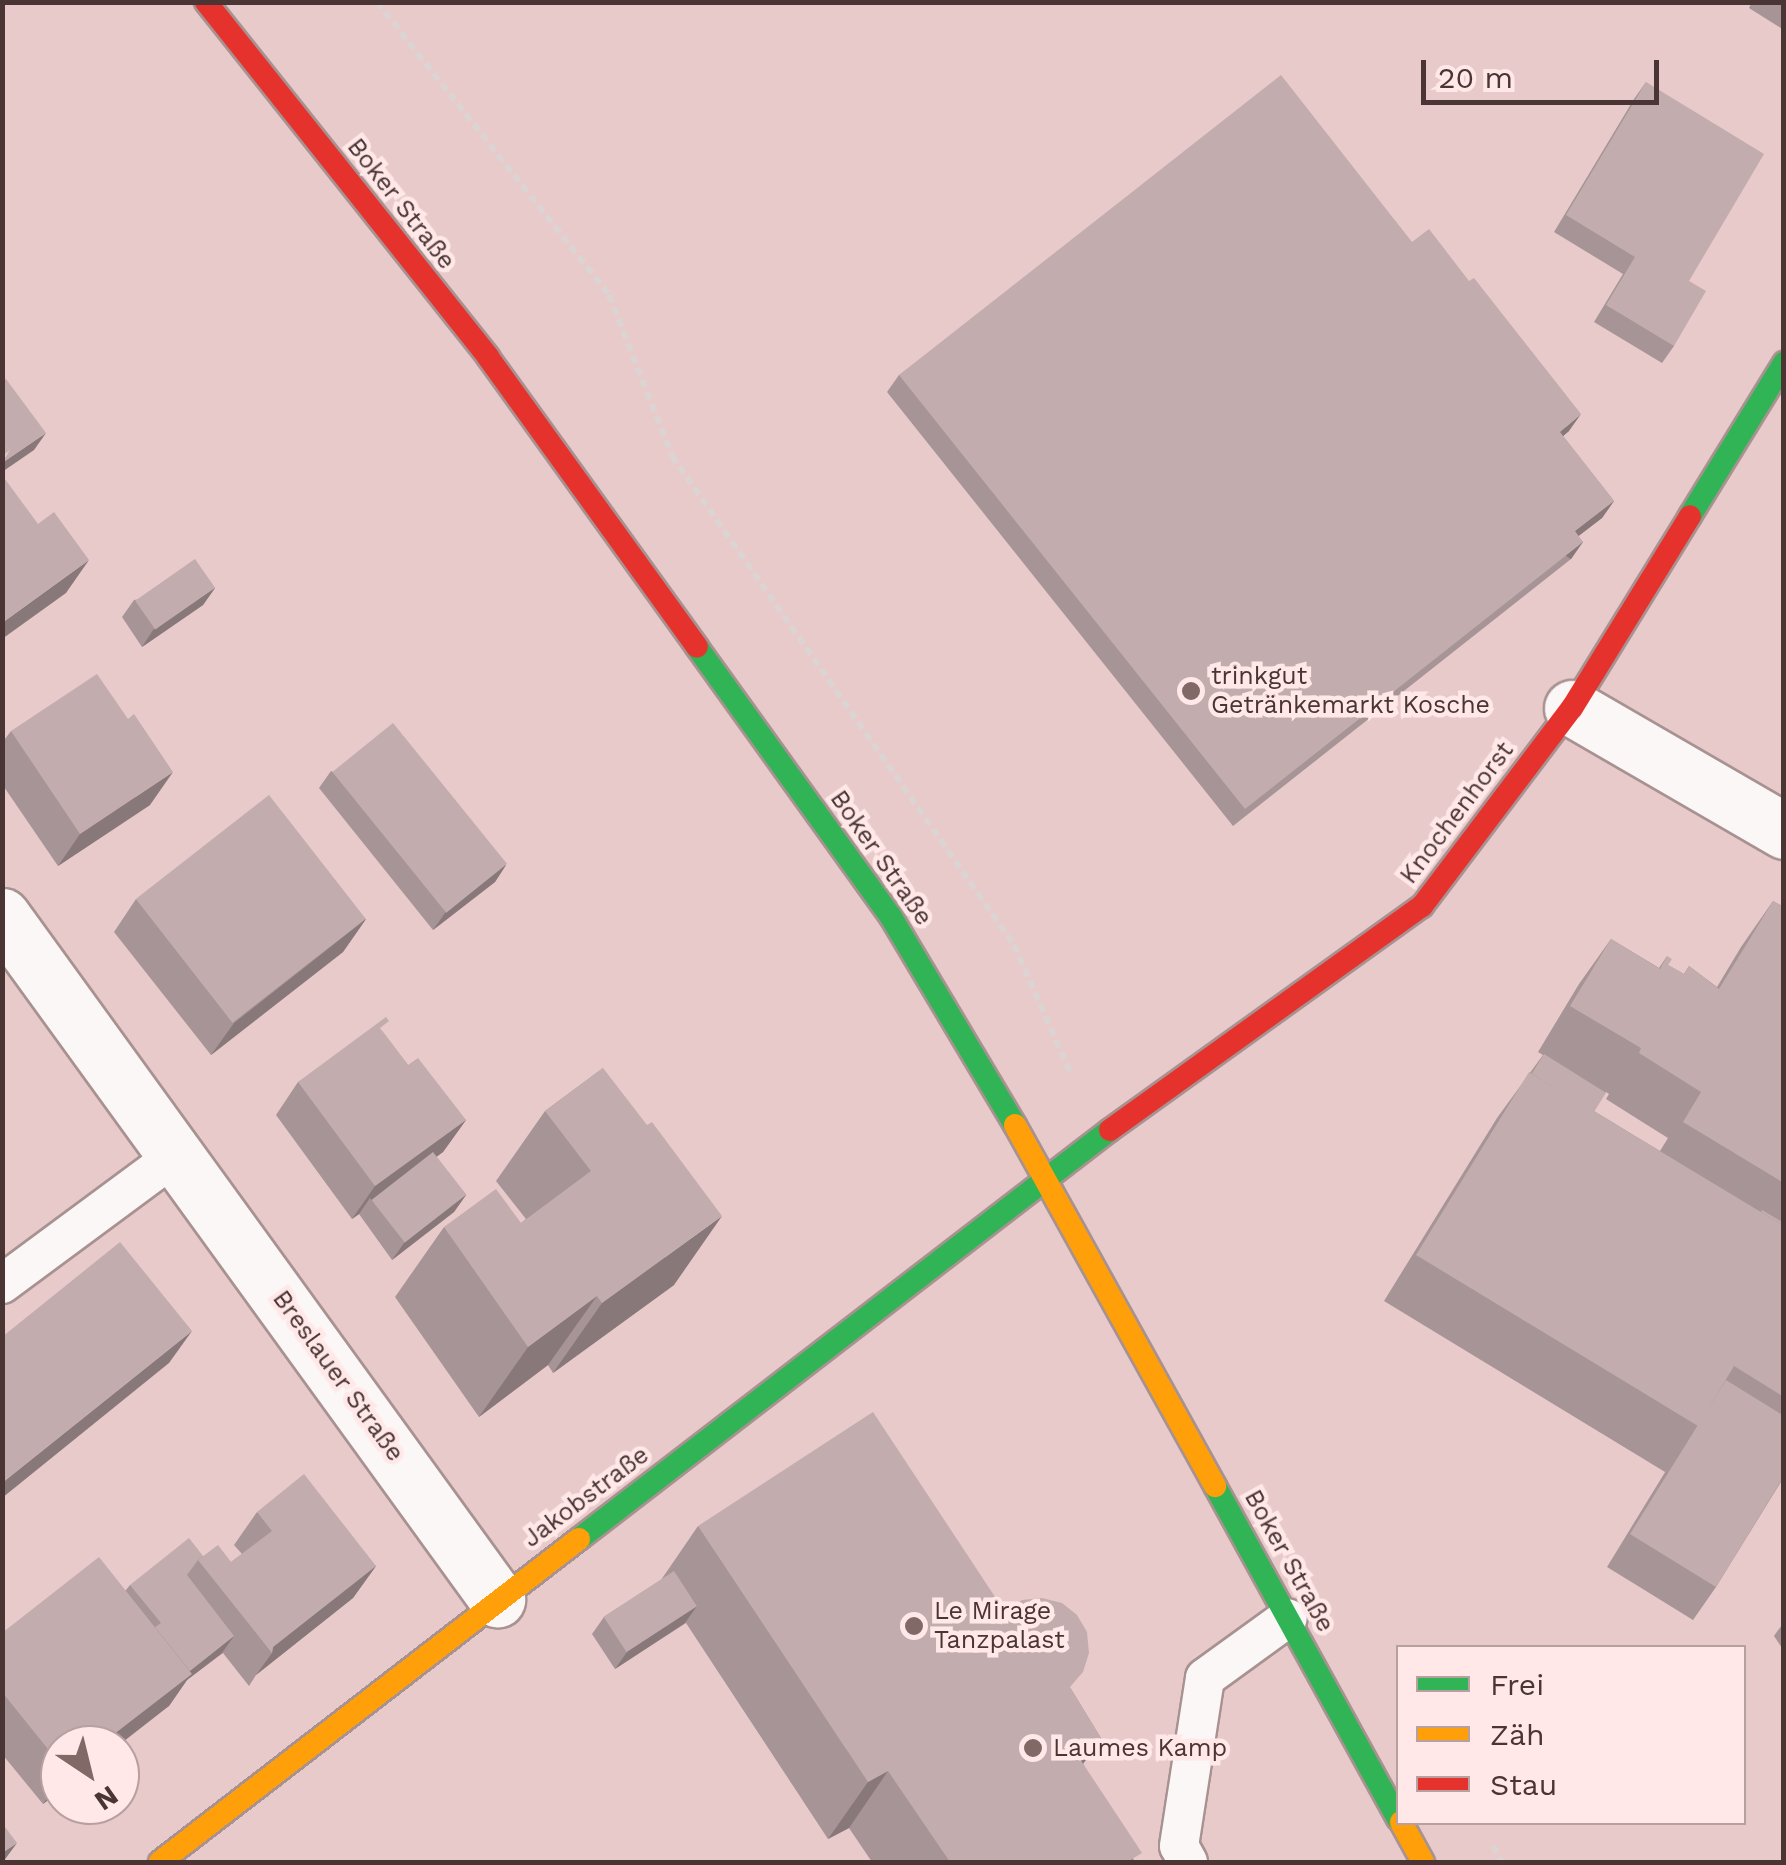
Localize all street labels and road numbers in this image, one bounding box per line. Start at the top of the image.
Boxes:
street label: Boker Straße [340,132,462,276]
street label: Knochenhorst [1394,736,1520,890]
street label: Boker Straße [823,784,939,932]
street label: Breslauer Straße [266,1284,410,1468]
street label: Jakobstraße [517,1440,655,1554]
street label: Boker Straße [1237,1484,1341,1638]

